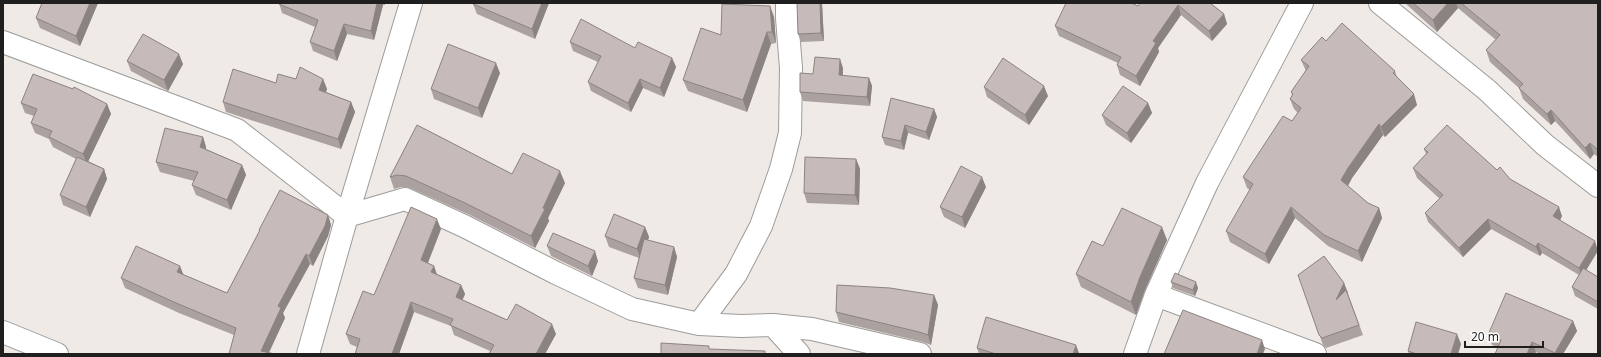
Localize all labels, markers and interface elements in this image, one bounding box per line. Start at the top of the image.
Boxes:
scale bar [1465,323,1543,349]
text: 20 m [1471,328,1499,345]

